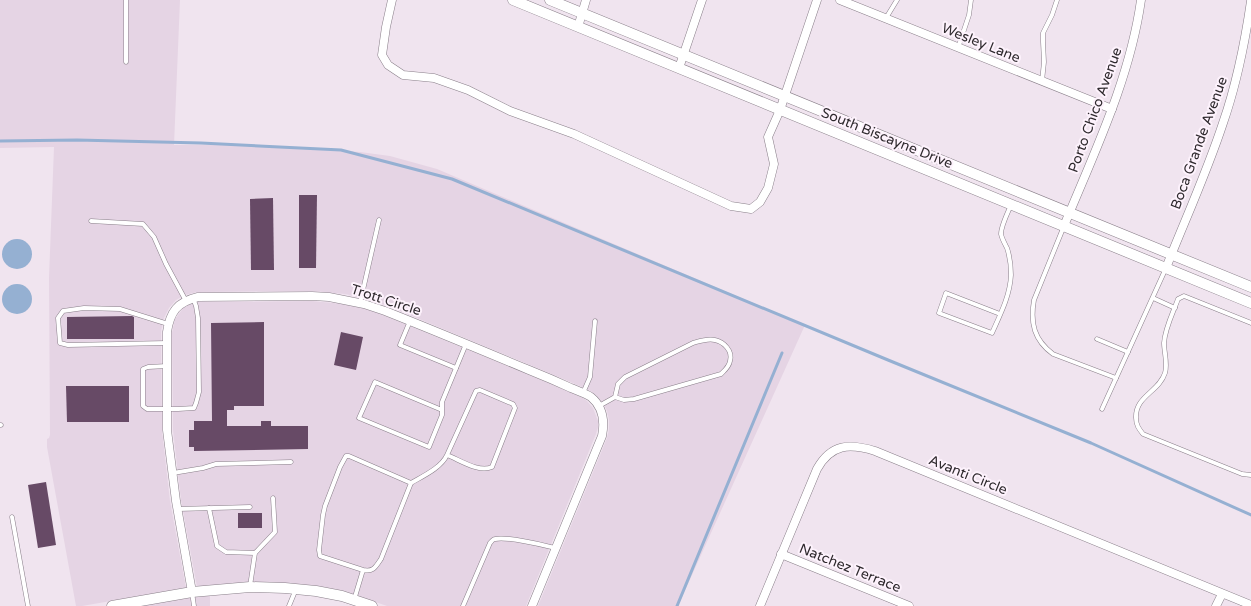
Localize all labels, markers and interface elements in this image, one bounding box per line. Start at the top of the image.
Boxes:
street label: Wesley Lane [939,20,1023,66]
street label: Porto Chico Avenue [1064,45,1126,175]
street label: Boca Grande Avenue [1167,74,1231,212]
street label: South Biscayne Drive [819,104,955,172]
street label: Trott Circle [349,281,423,319]
street label: Avanti Circle [926,452,1010,498]
street label: Natchez Terrace [797,540,903,596]

